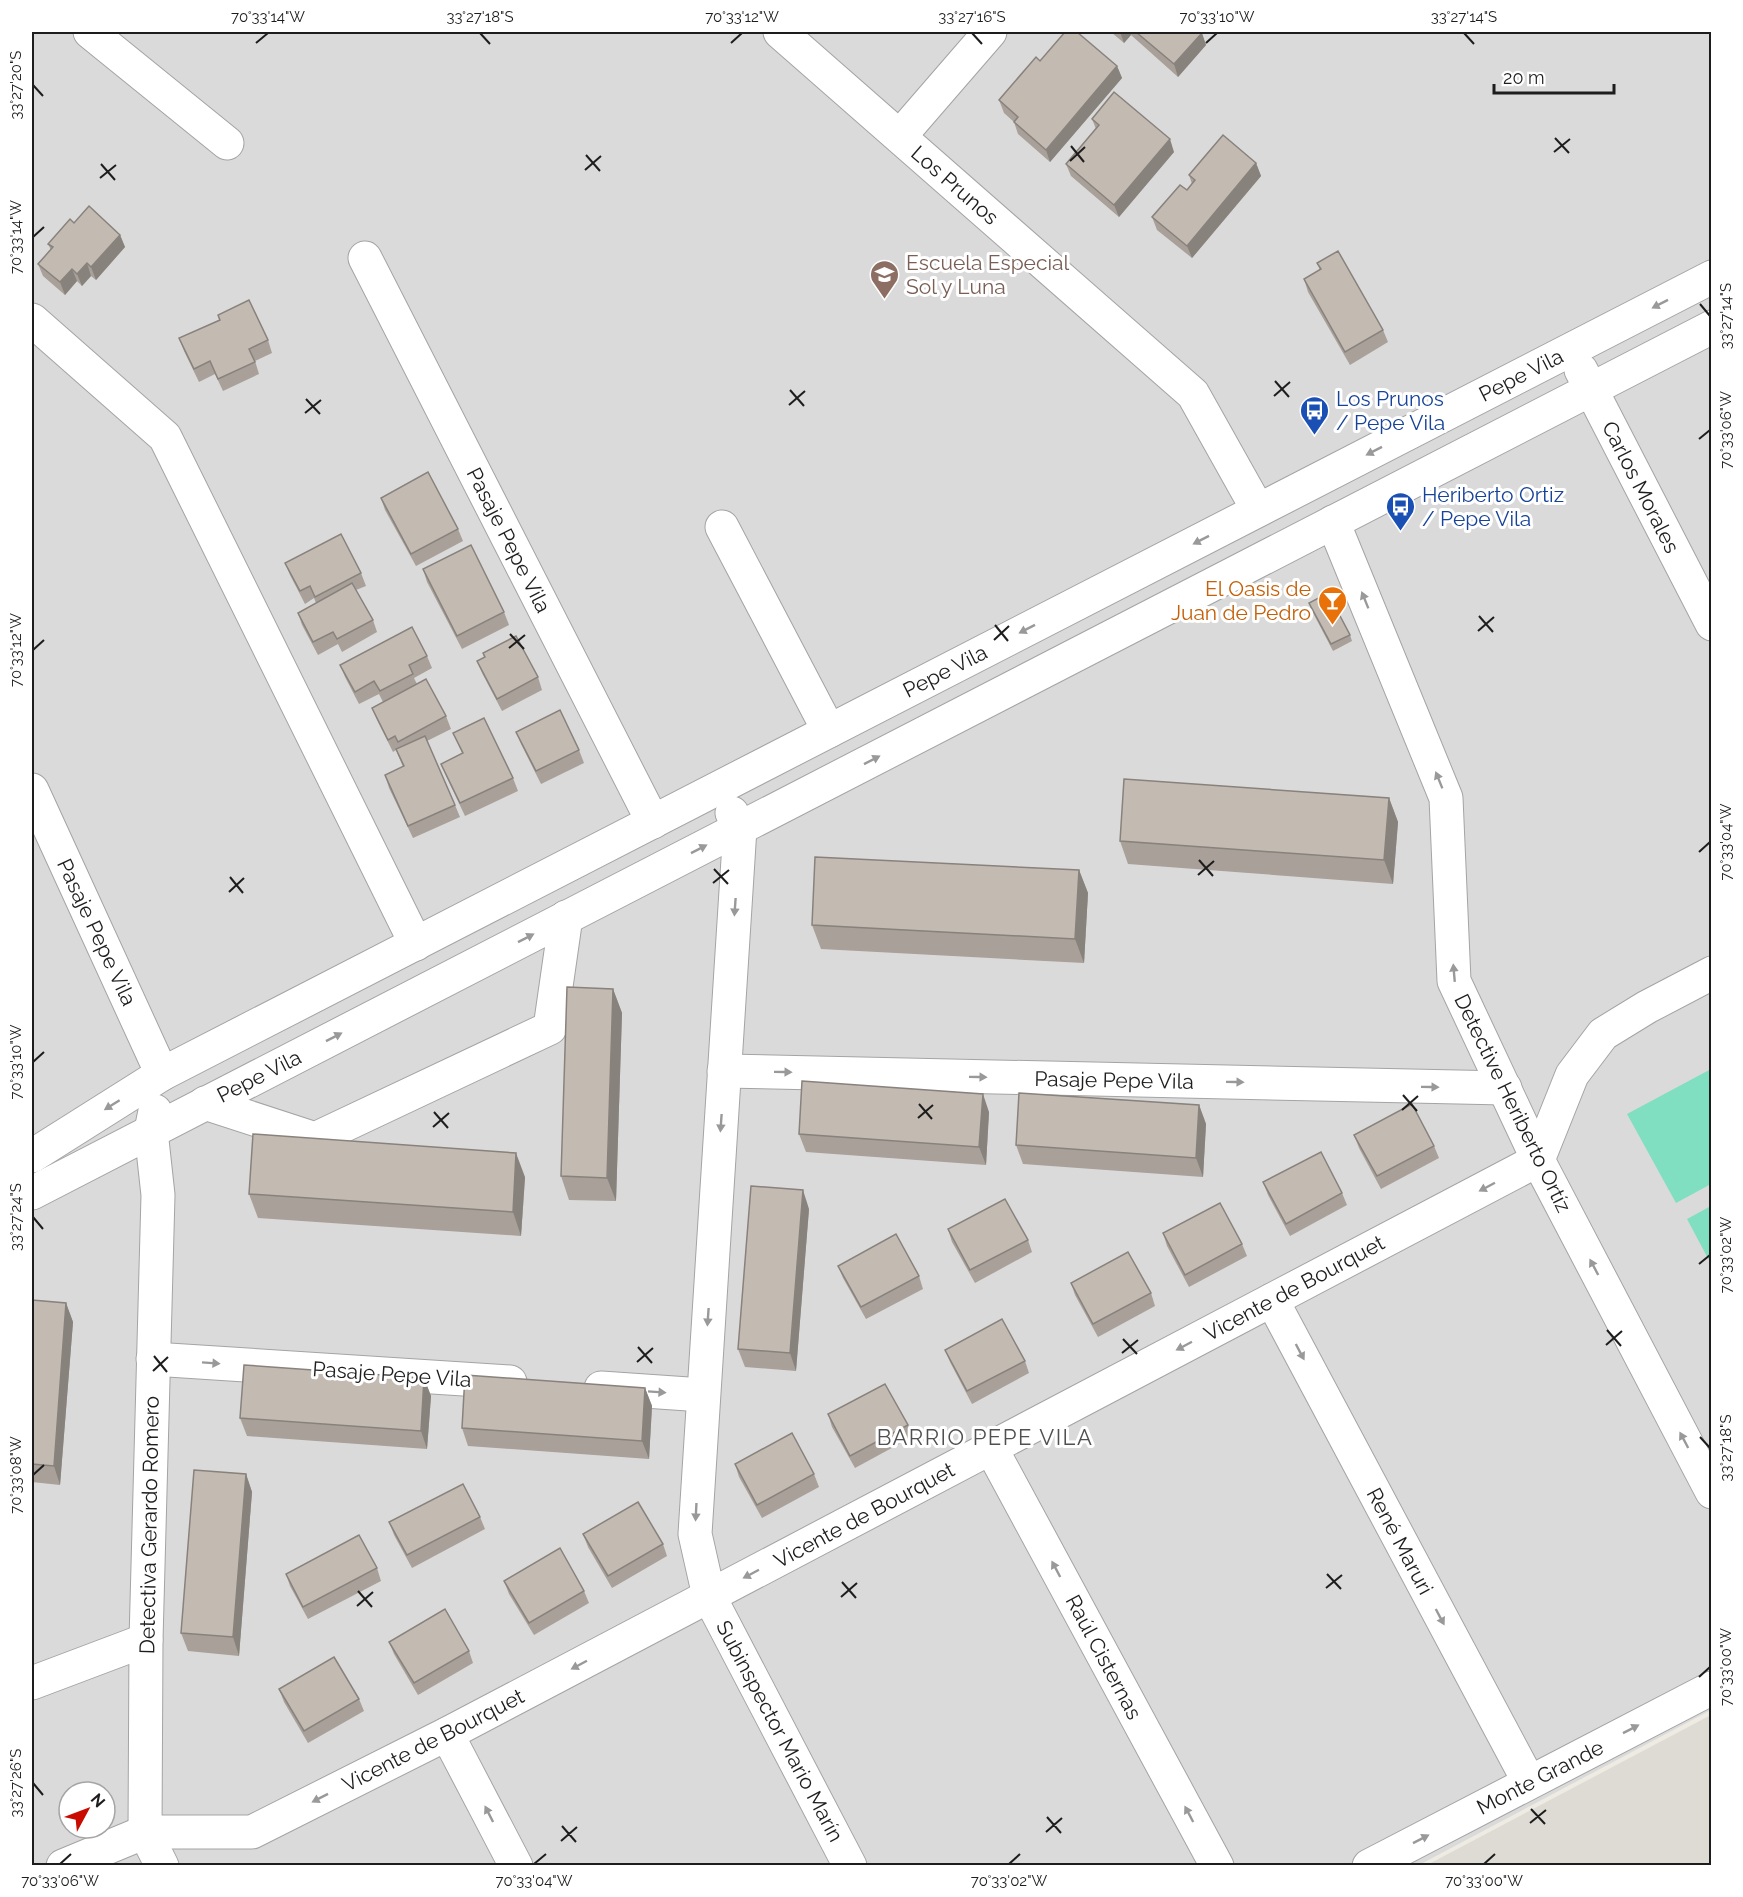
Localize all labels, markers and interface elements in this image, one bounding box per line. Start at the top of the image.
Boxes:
text: 70°33'14"W [231,8,305,26]
text: 33°27'18"S [446,8,514,26]
text: 70°33'12"W [705,8,779,26]
text: 33°27'16"S [938,8,1006,26]
text: 70°33'10"W [1179,8,1255,26]
text: 33°27'14"S [1431,8,1497,26]
text: 33°27'20"S [7,51,25,119]
scale bar [1494,57,1614,95]
text: 20 m [1503,67,1545,88]
street label: Los Prunos [906,140,1004,230]
text: 70°33'14"W [7,200,25,274]
place label: Escuela Especial Sol y Luna [906,250,1069,299]
school or university icon: Escuela Especial Sol y Luna [869,258,901,300]
text: 33°27'14"S [1717,283,1735,349]
one-way arrow [1651,299,1668,309]
street label: Pepe Vila [1475,343,1567,407]
place label: Los Prunos / Pepe Vila [1336,386,1445,435]
text: 70°33'06"W [1717,391,1735,469]
bus stop icon: Los Prunos / Pepe Vila [1299,394,1331,436]
street label: Carlos Morales [1597,417,1685,557]
one-way arrow [1365,446,1382,456]
street label: Pasaje Pepe Vila [462,463,556,617]
place label: Heriberto Ortiz / Pepe Vila [1422,482,1564,531]
bus stop icon: Heriberto Ortiz / Pepe Vila [1385,490,1417,532]
one-way arrow [1192,535,1209,545]
place label: El Oasis de Juan de Pedro [1171,576,1311,625]
bar icon: El Oasis de Juan de Pedro [1316,584,1348,626]
one-way arrow [1360,590,1370,608]
text: 70°33'12"W [7,613,25,687]
one-way arrow [1018,624,1035,634]
street label: Pepe Vila [899,639,991,703]
one-way arrow [864,755,881,764]
one-way arrow [1434,771,1443,789]
text: 70°33'04"W [1717,803,1735,880]
one-way arrow [691,844,708,854]
street label: Pasaje Pepe Vila [52,854,142,1010]
one-way arrow [730,898,739,917]
one-way arrow [517,933,534,943]
one-way arrow [1449,964,1459,983]
street label: Detective Heriberto Ortíz [1449,990,1577,1216]
text: 70°33'10"W [7,1024,25,1100]
one-way arrow [325,1032,342,1042]
street label: Pepe Vila [213,1044,305,1108]
street label: Pasaje Pepe Vila [1034,1066,1194,1094]
one-way arrow [773,1067,792,1077]
one-way arrow [968,1072,987,1081]
one-way arrow [1226,1078,1245,1087]
one-way arrow [1421,1082,1440,1091]
one-way arrow [104,1100,120,1111]
one-way arrow [716,1113,725,1132]
one-way arrow [1478,1182,1495,1192]
text: 33°27'24"S [7,1183,25,1251]
text: 70°33'02"W [1717,1216,1735,1293]
street label: Vicente de Bourquet [1200,1230,1388,1346]
one-way arrow [1589,1258,1599,1275]
one-way arrow [703,1308,712,1327]
one-way arrow [1175,1341,1192,1351]
one-way arrow [1295,1343,1305,1360]
street label: Pasaje Pepe Vila [312,1356,472,1392]
one-way arrow [202,1358,221,1367]
one-way arrow [648,1387,667,1397]
street label: Detectiva Gerardo Romero [134,1396,164,1654]
text: 33°27'18"S [1717,1414,1735,1482]
district label: BARRIO PEPE VILA [877,1424,1093,1450]
one-way arrow [1680,1431,1690,1449]
text: 70°33'08"W [7,1436,25,1514]
street label: Vicente de Bourquet [770,1457,958,1573]
street label: René Maruri [1361,1483,1439,1599]
one-way arrow [692,1503,701,1522]
one-way arrow [1051,1560,1061,1577]
one-way arrow [743,1569,760,1579]
street label: Raúl Cisternas [1061,1590,1147,1724]
one-way arrow [1436,1608,1445,1625]
street label: Subinspector Mario Marín [711,1616,849,1846]
text: 70°33'00"W [1717,1628,1735,1706]
one-way arrow [570,1660,587,1670]
street label: Vicente de Bourquet [338,1683,528,1797]
one-way arrow [1623,1724,1640,1734]
street label: Monte Grande [1472,1734,1608,1820]
text: 33°27'26"S [7,1749,25,1817]
north arrow [57,1780,117,1840]
text: N [87,1790,109,1811]
one-way arrow [312,1793,329,1803]
one-way arrow [484,1805,494,1822]
one-way arrow [1184,1805,1194,1822]
one-way arrow [1412,1834,1430,1844]
text: 70°33'06"W [21,1872,99,1890]
text: 70°33'04"W [496,1872,573,1890]
text: 70°33'02"W [971,1872,1048,1890]
text: 70°33'00"W [1445,1872,1523,1890]

